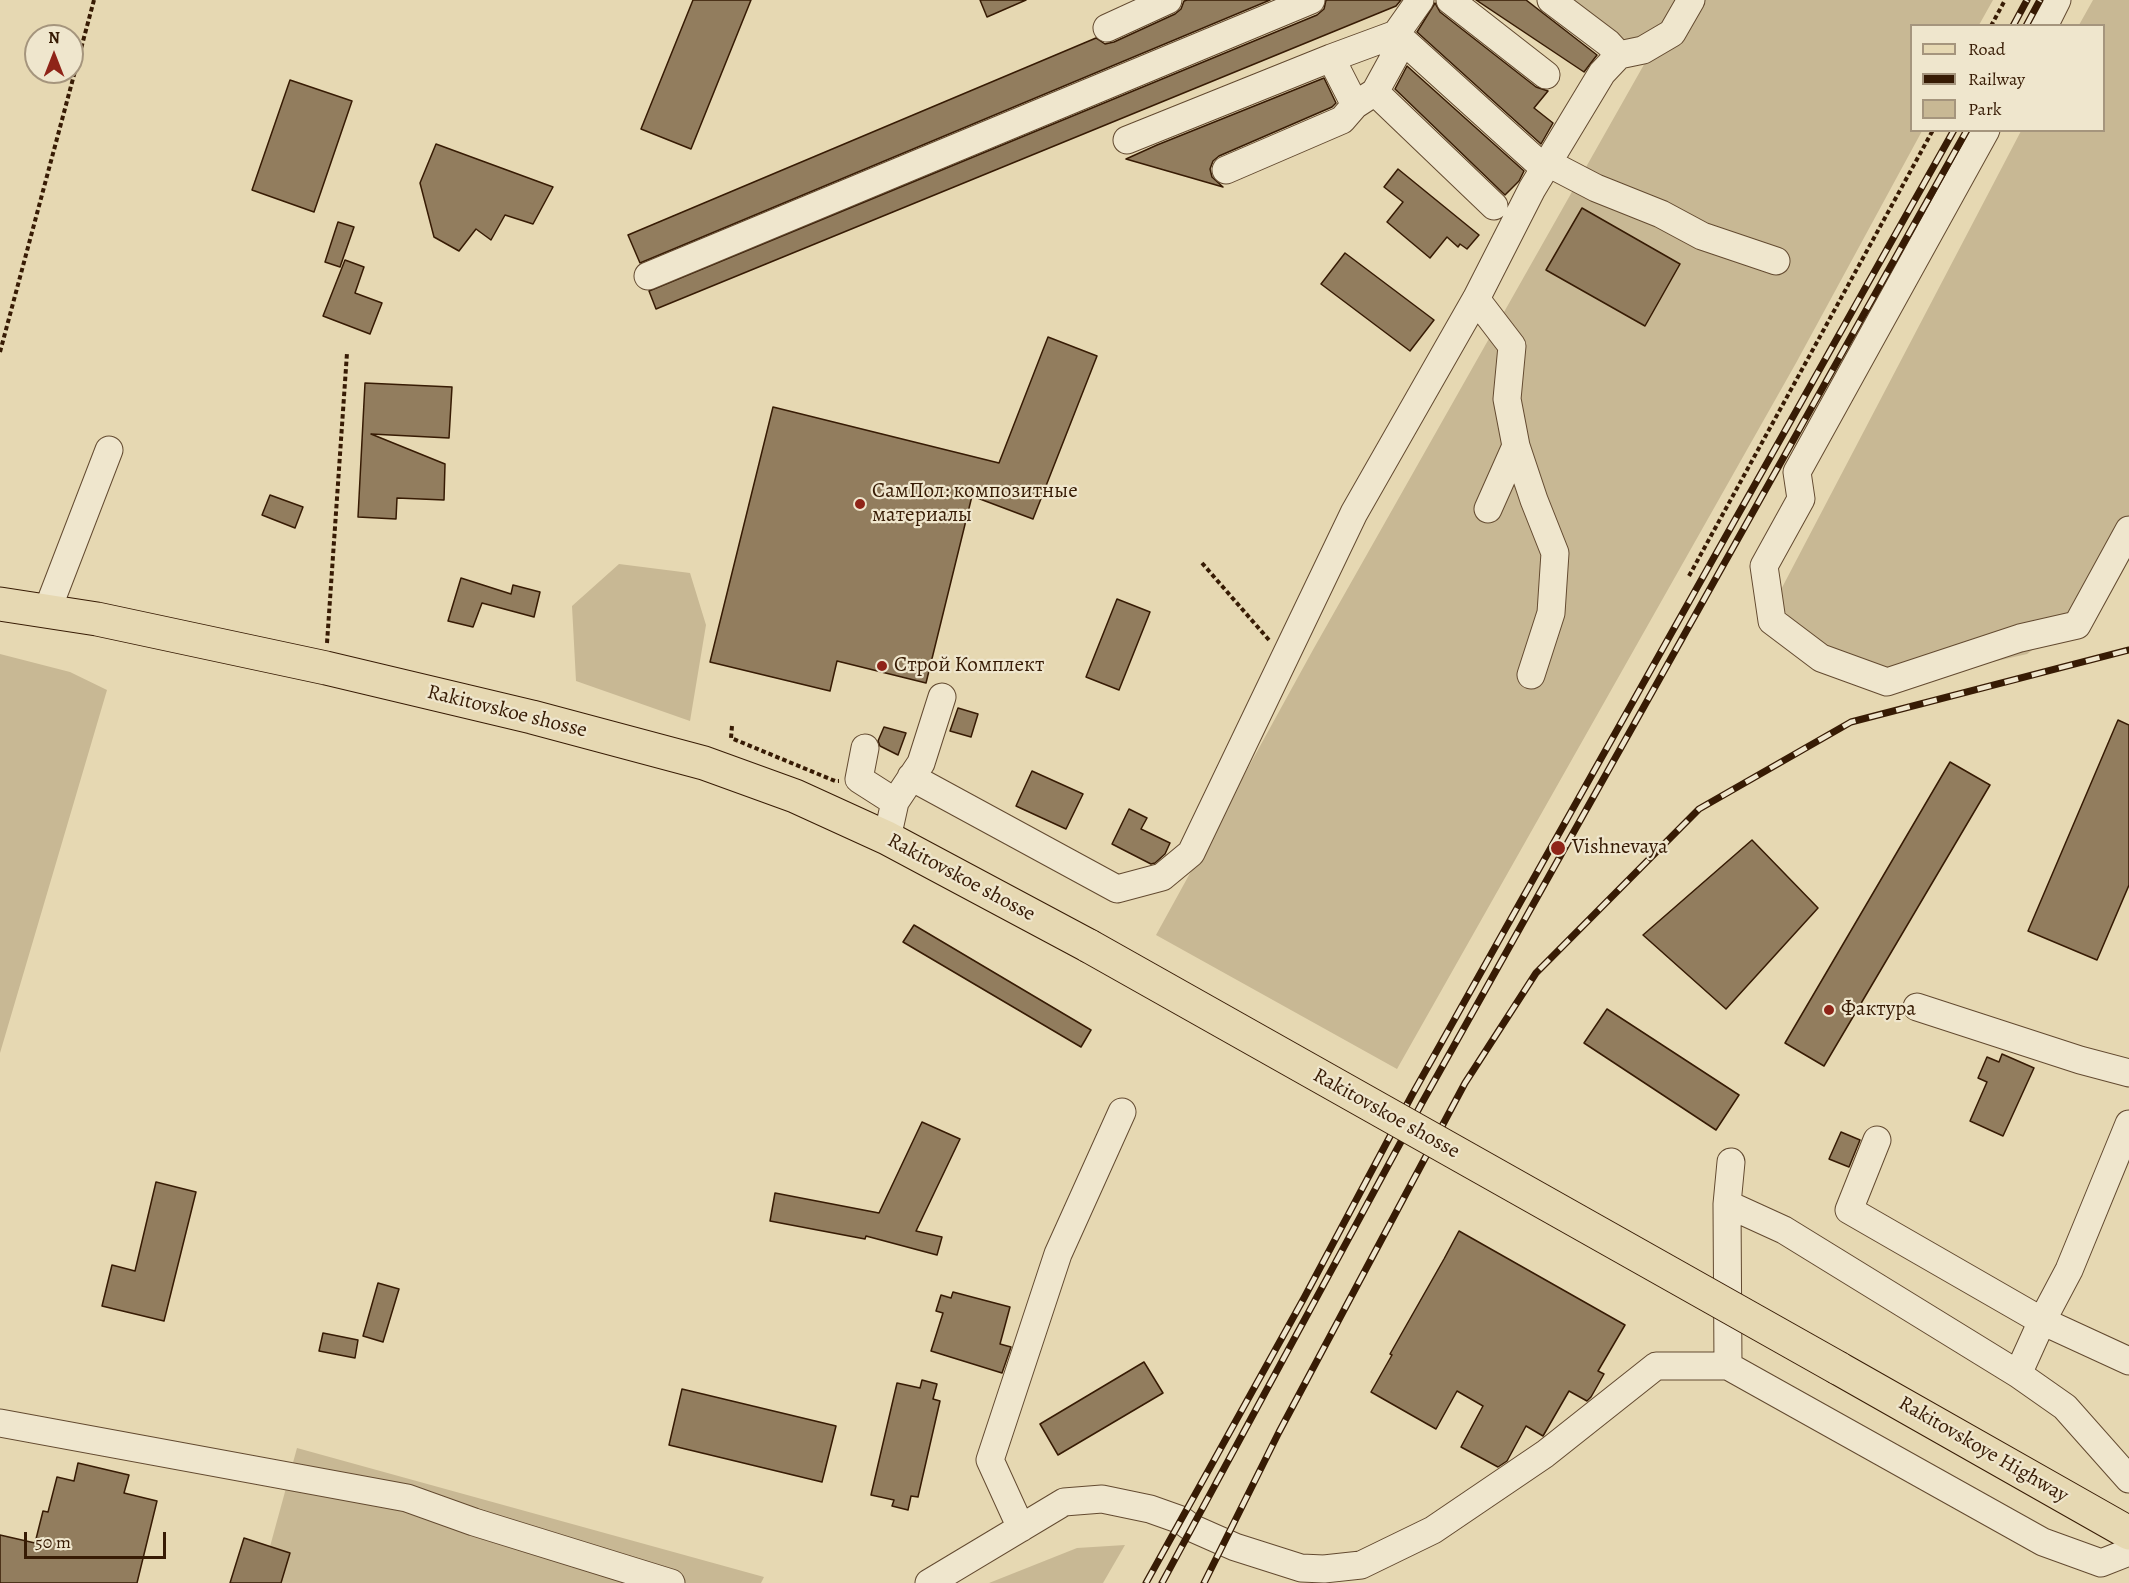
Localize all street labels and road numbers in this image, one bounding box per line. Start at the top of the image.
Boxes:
street label: Rakitovskoe shosse [424,680,590,744]
street label: Rakitovskoe shosse [883,828,1039,928]
street label: Rakitovskoe shosse [1308,1063,1464,1165]
street label: Rakitovskoye Highway [1893,1391,2073,1509]

